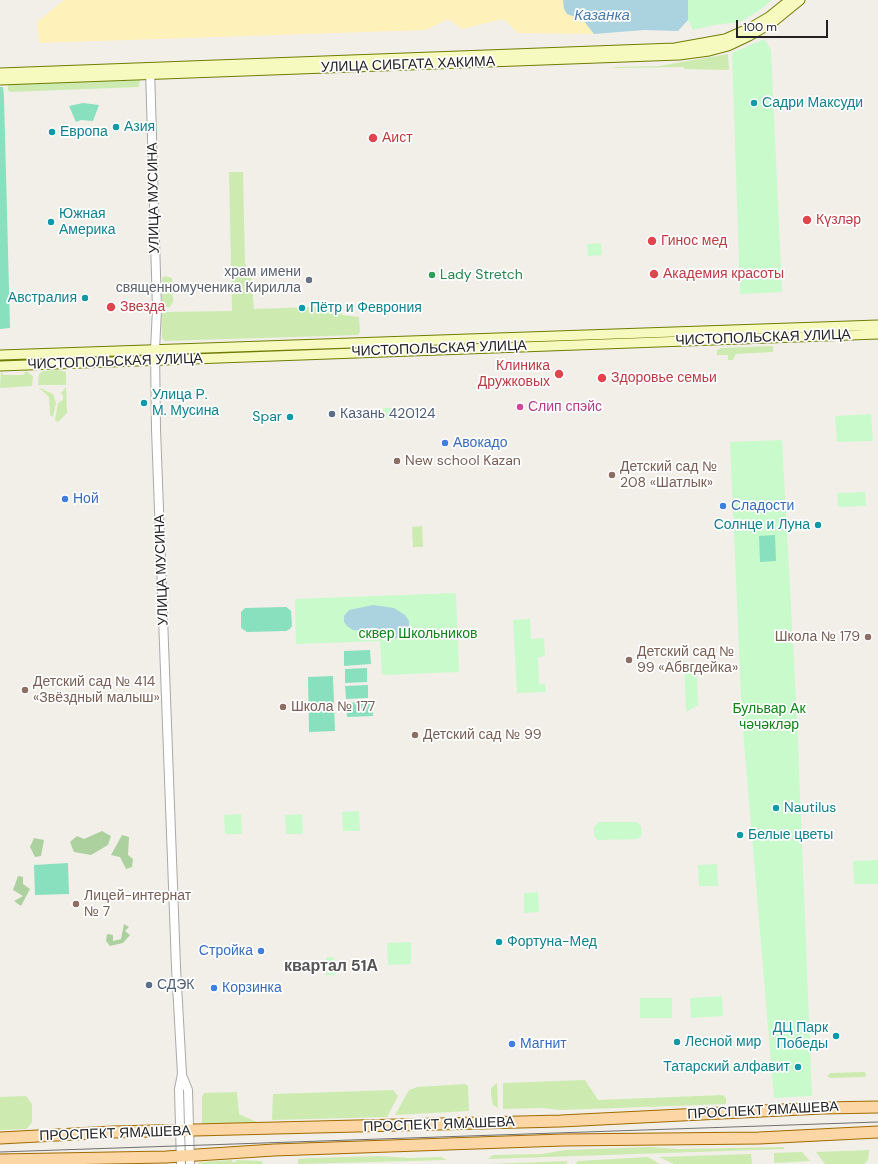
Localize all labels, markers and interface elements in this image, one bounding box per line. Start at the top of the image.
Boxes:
water label: Казанка [574,7,630,25]
scale bar [738,12,830,38]
text: 100 m [743,19,777,35]
street label: УЛИЦА СИБГАТА ХАКИМА [321,54,495,76]
place label: Садри Максуди [762,95,863,111]
marker: Садри Максуди [749,98,759,108]
place label: Азия [124,119,155,135]
marker: Азия [111,122,121,132]
place label: Европа [60,124,108,140]
marker: Европа [47,127,57,137]
place label: Аист [382,130,413,146]
marker: Аист [367,132,379,144]
street label: УЛИЦА МУСИНА [145,142,163,254]
place label: Южная Америка [59,206,116,238]
place label: Күзләр [816,212,861,228]
marker: Күзләр [801,214,813,226]
marker: Южная Америка [46,217,56,227]
place label: Гинос мед [661,233,727,249]
marker: Гинос мед [646,235,658,247]
place label: храм имени священномученика Кирилла [116,264,301,296]
place label: Академия красоты [663,266,784,282]
place label: Lady Stretch [440,267,523,283]
marker: Академия красоты [648,268,660,280]
marker: Lady Stretch [427,270,437,280]
marker: храм имени священномученика Кирилла [304,275,314,285]
place label: Австралия [8,290,77,306]
marker: Австралия [80,293,90,303]
place label: Звезда [120,299,165,315]
place label: Пётр и Феврония [310,300,422,316]
marker: Звезда [105,301,117,313]
marker: Пётр и Феврония [297,303,307,313]
street label: ЧИСТОПОЛЬСКАЯ УЛИЦА [675,327,851,349]
street label: ЧИСТОПОЛЬСКАЯ УЛИЦА [351,338,527,360]
street label: ЧИСТОПОЛЬСКАЯ УЛИЦА [27,351,203,373]
place label: Клиника Дружковых [478,358,550,390]
marker: Клиника Дружковых [553,368,565,380]
place label: Здоровье семьи [611,370,717,386]
marker: Здоровье семьи [596,372,608,384]
place label: Улица Р. М. Мусина [152,387,219,420]
marker: Улица Р. М. Мусина [139,398,149,408]
place label: Слип спэйс [528,399,602,415]
marker: Слип спэйс [515,402,525,412]
place label: Казань 420124 [340,406,435,422]
place label: Spar [252,409,282,425]
marker: Казань 420124 [327,409,337,419]
marker: Spar [285,412,295,422]
place label: Авокадо [453,435,508,451]
marker: Авокадо [440,438,450,448]
place label: New school Kazan [405,453,521,469]
marker: New school Kazan [392,456,402,466]
place label: Детский сад № 208 «Шатлык» [620,459,717,492]
marker: Детский сад № 208 «Шатлык» [607,470,617,480]
place label: Ной [73,491,99,507]
marker: Ной [60,494,70,504]
place label: Сладости [731,498,794,514]
marker: Сладости [718,501,728,511]
street label: УЛИЦА МУСИНА [152,514,172,626]
place label: Солнце и Луна [714,517,810,533]
marker: Солнце и Луна [813,520,823,530]
park label: сквер Школьников [359,626,477,642]
place label: Школа № 179 [775,629,860,645]
marker: Школа № 179 [863,632,873,642]
place label: Детский сад № 99 «Абвгдейка» [637,644,738,676]
marker: Детский сад № 99 «Абвгдейка» [624,655,634,665]
place label: Детский сад № 414 «Звёздный малыш» [33,674,160,706]
marker: Детский сад № 414 «Звёздный малыш» [20,685,30,695]
place label: Школа № 177 [291,699,375,715]
park label: Бульвар Ак чәчәкләр [732,701,806,734]
marker: Школа № 177 [278,702,288,712]
place label: Детский сад № 99 [423,727,542,743]
marker: Детский сад № 99 [410,730,420,740]
place label: Nautilus [784,800,836,816]
marker: Nautilus [771,803,781,813]
place label: Белые цветы [748,827,833,843]
marker: Белые цветы [735,830,745,840]
place label: Лицей-интернат № 7 [84,888,191,920]
marker: Лицей-интернат № 7 [71,899,81,909]
place label: Фортуна-Мед [507,934,597,950]
marker: Фортуна-Мед [494,937,504,947]
place label: Стройка [199,943,253,959]
marker: Стройка [256,946,266,956]
district label: квартал 51А [284,957,378,977]
place label: СДЭК [157,977,195,993]
marker: СДЭК [144,980,154,990]
place label: Корзинка [222,980,282,996]
marker: Корзинка [209,983,219,993]
place label: ДЦ Парк Победы [773,1020,828,1052]
marker: ДЦ Парк Победы [831,1031,841,1041]
place label: Лесной мир [685,1034,761,1050]
place label: Магнит [520,1036,567,1052]
marker: Лесной мир [672,1037,682,1047]
marker: Магнит [507,1039,517,1049]
place label: Татарский алфавит [663,1059,790,1075]
marker: Татарский алфавит [793,1062,803,1072]
street label: ПРОСПЕКТ ЯМАШЕВА [687,1099,839,1123]
street label: ПРОСПЕКТ ЯМАШЕВА [363,1114,515,1136]
street label: ПРОСПЕКТ ЯМАШЕВА [39,1123,191,1145]

